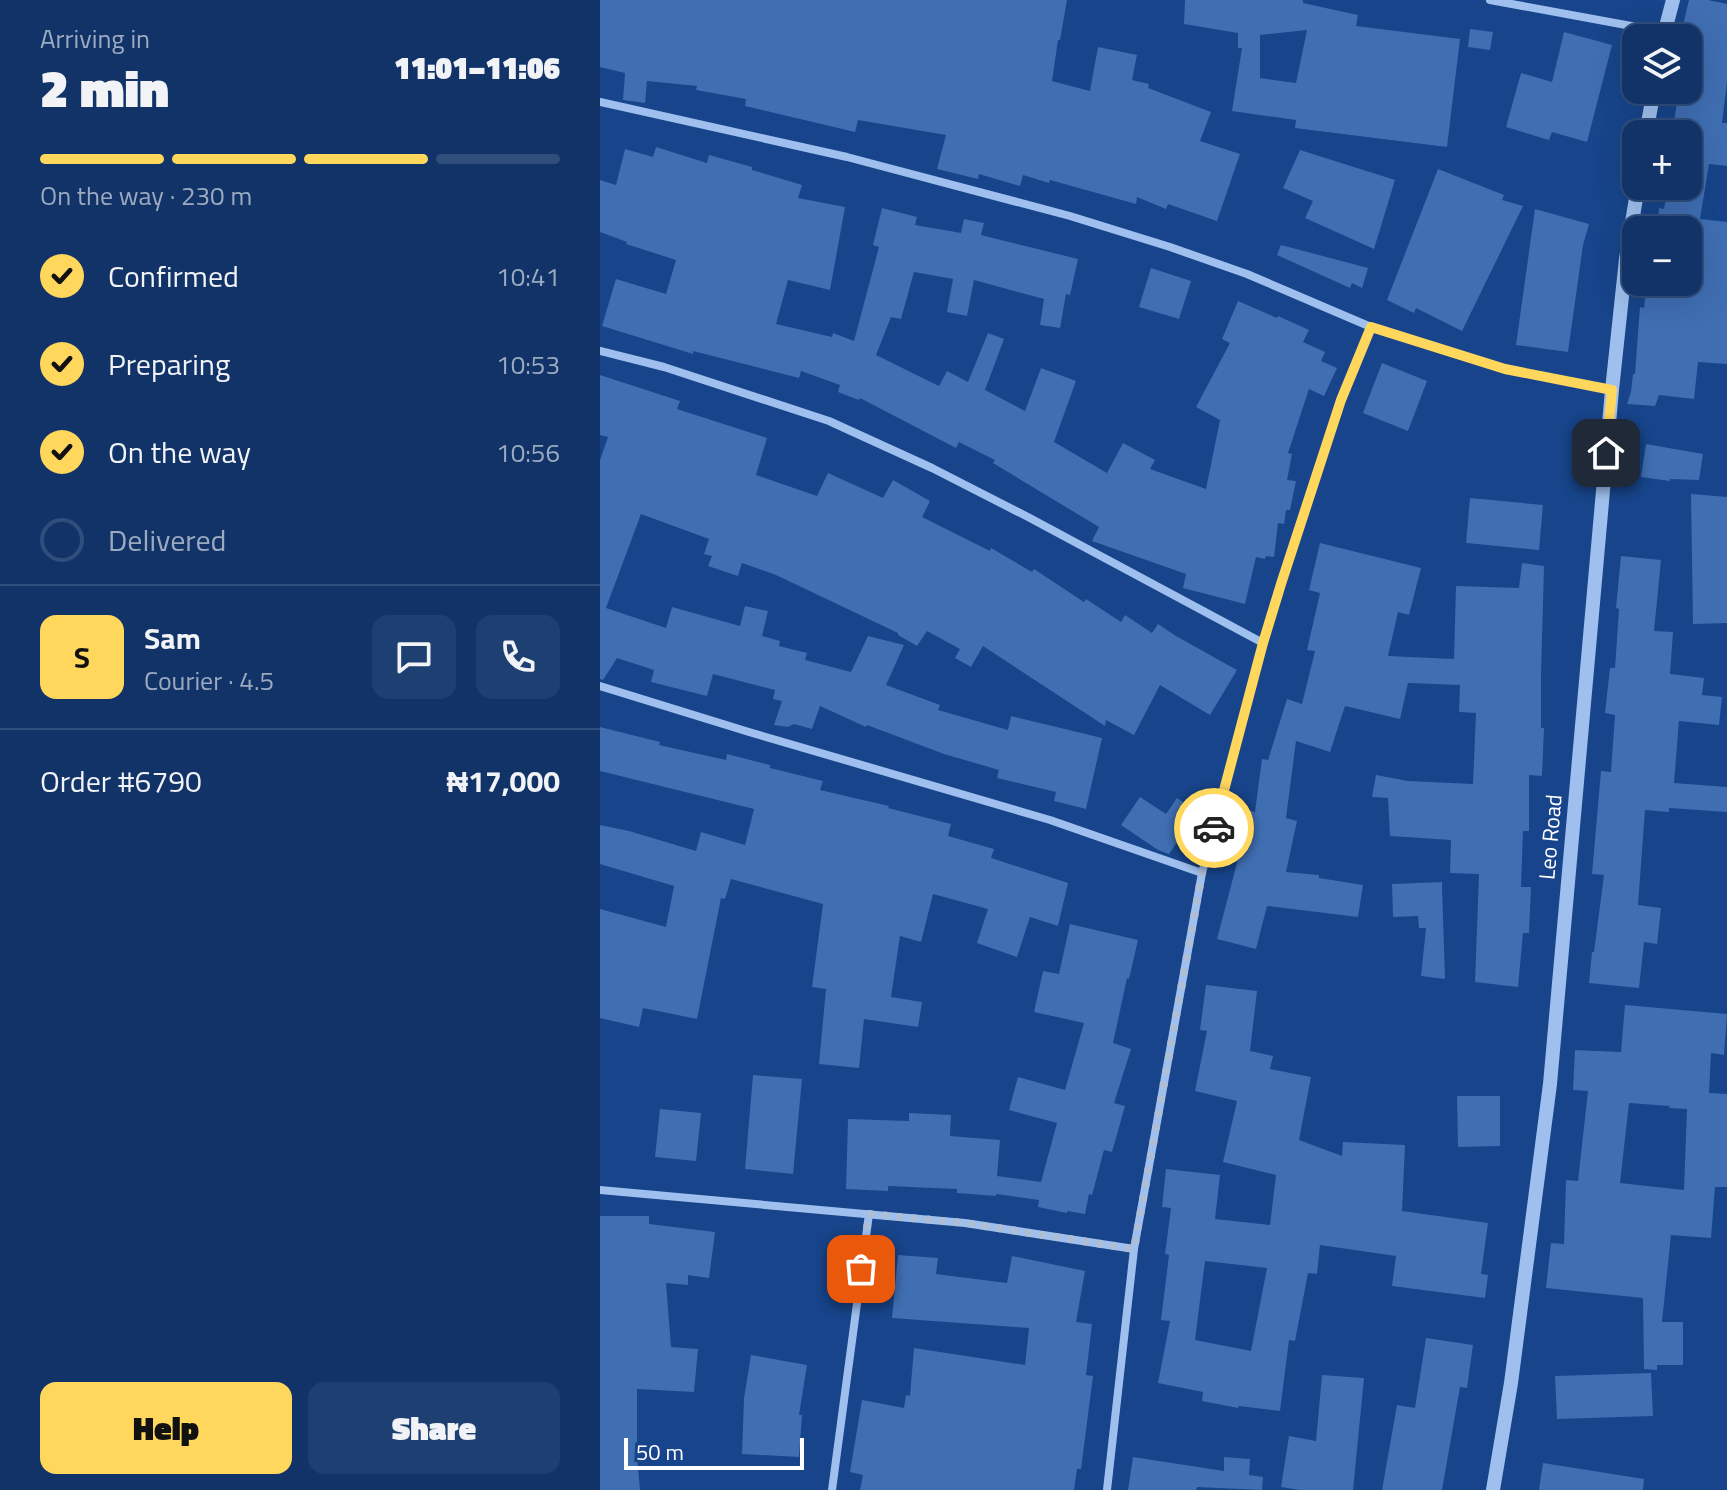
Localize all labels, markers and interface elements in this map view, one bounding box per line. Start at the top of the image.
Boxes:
text: Arriving in [40,19,150,58]
map controls [1622,24,1702,296]
button: layers [1622,24,1702,104]
text: 11:01–11:06 [394,45,560,91]
text: 2 min [40,48,169,127]
button: + [1622,120,1702,200]
text: On the way · 230 m [40,176,252,215]
button: − [1622,216,1702,296]
text: Confirmed [108,253,239,299]
icon: check [40,254,84,298]
text: 10:41 [496,257,560,296]
text: Preparing [108,341,230,387]
icon: check [40,342,84,386]
text: 10:53 [496,345,560,384]
pin [1572,419,1640,487]
text: On the way [108,429,251,475]
icon: check [40,430,84,474]
icon: home [1584,431,1628,475]
text: 10:56 [496,433,560,472]
text: Delivered [108,517,226,563]
text: Sam [144,615,201,661]
button: chat [372,615,456,699]
button: phone [476,615,560,699]
text: S [74,634,90,680]
text: Courier · 4.5 [144,661,274,700]
text: Order #6790 [40,758,202,804]
text: ₦17,000 [446,758,560,804]
courier [1174,788,1254,868]
street label: Leo Road [1529,793,1571,881]
icon: car [1192,806,1236,850]
pin [827,1235,895,1303]
icon: bag [839,1247,883,1291]
button: Help [40,1382,292,1474]
button: Share [308,1382,560,1474]
scale bar [624,1434,804,1470]
text: 50 m [636,1435,684,1469]

